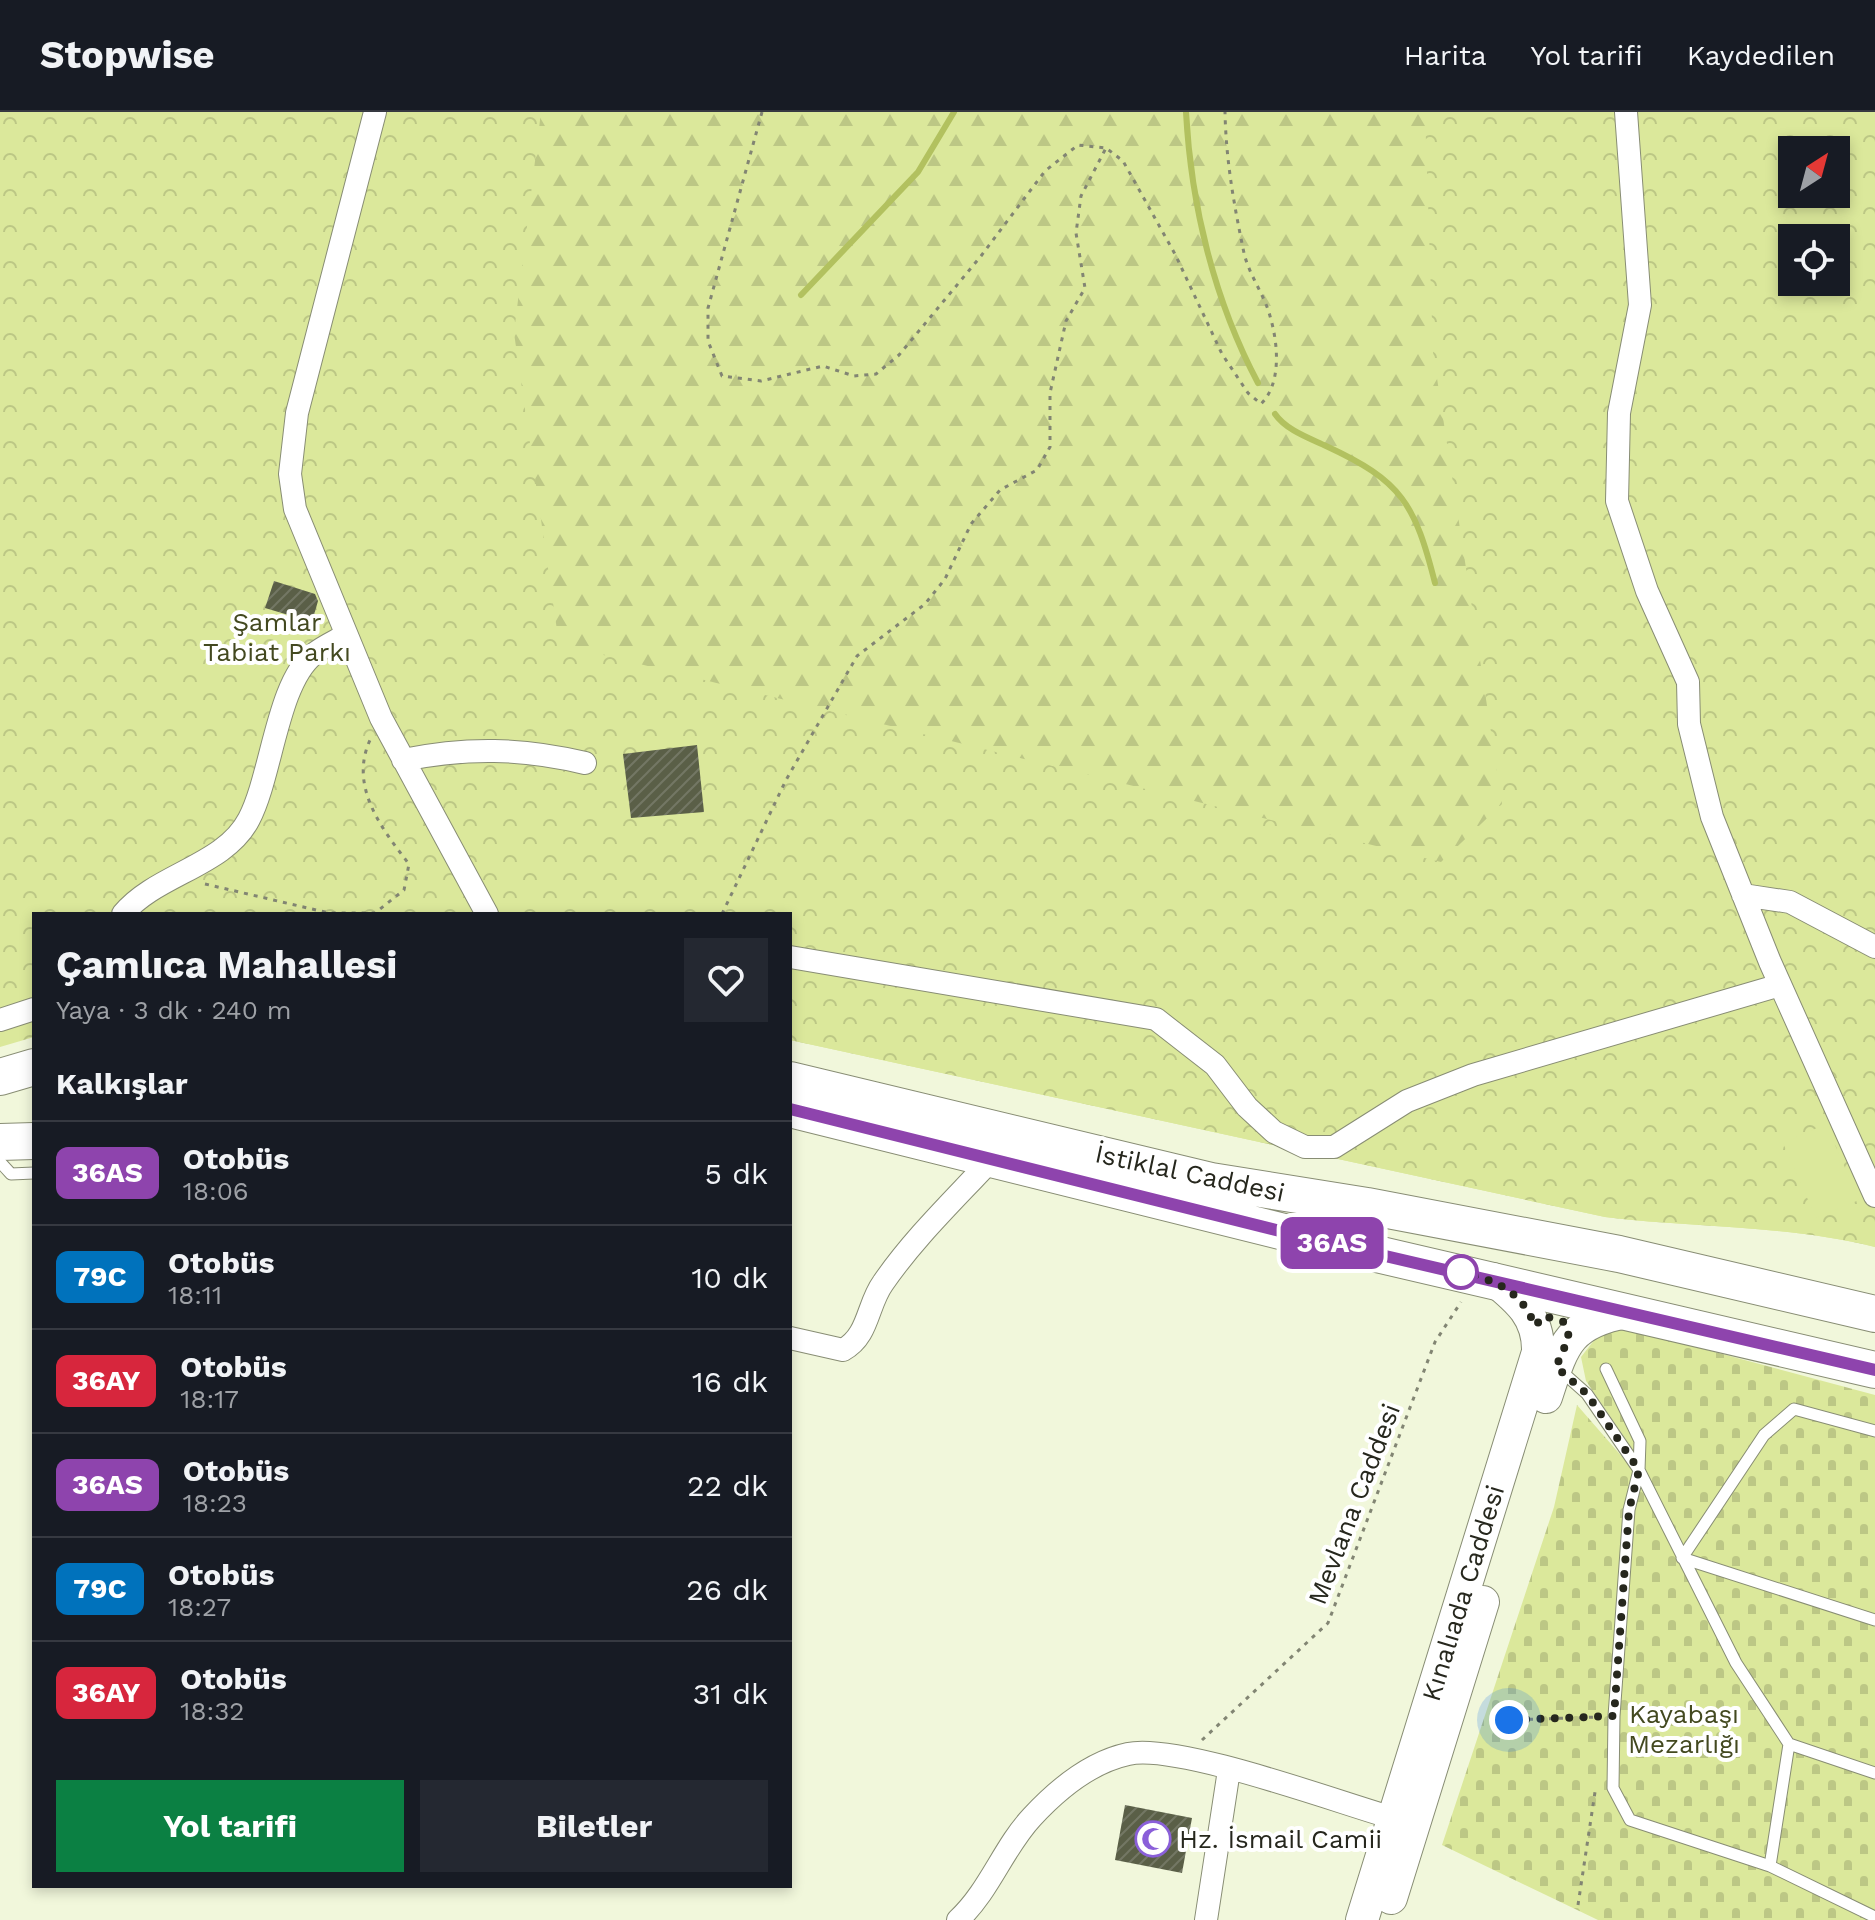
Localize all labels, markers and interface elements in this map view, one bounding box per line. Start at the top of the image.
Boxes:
text: Stopwise [40,33,215,77]
text: Harita [1404,39,1486,72]
text: Yol tarifi [1530,39,1643,72]
text: Kaydedilen [1687,39,1835,72]
north arrow [1778,136,1850,208]
map controls [1778,136,1850,296]
button: locate [1778,224,1850,296]
park label: Şamlar Tabiat Parkı [203,607,351,667]
button: heart [684,938,768,1022]
text: Çamlıca Mahallesi [56,943,397,987]
text: Yaya · 3 dk · 240 m [56,995,292,1025]
text: Kalkışlar [56,1066,188,1101]
street label: İstiklal Caddesi [1092,1138,1288,1208]
text: Otobüs [183,1141,289,1176]
text: 36AS [72,1156,143,1189]
text: 5 dk [704,1156,768,1191]
text: 18:06 [183,1176,249,1206]
line badge: 36AS [1276,1217,1388,1269]
text: 36AS [1297,1226,1367,1259]
text: Otobüs [168,1245,275,1280]
unlabelled marker [1444,1255,1478,1289]
text: 79C [73,1260,127,1293]
text: 10 dk [692,1260,768,1295]
text: 18:11 [168,1280,222,1310]
text: Otobüs [180,1349,287,1384]
text: 36AY [72,1364,140,1397]
text: 16 dk [692,1364,768,1399]
text: 18:17 [180,1384,239,1414]
street label: Mevlana Caddesi [1302,1399,1406,1609]
text: Otobüs [183,1453,289,1488]
text: 36AS [72,1468,143,1501]
text: 22 dk [687,1468,768,1503]
street label: Kınalıada Caddesi [1416,1481,1510,1705]
text: 18:23 [183,1488,247,1518]
text: Otobüs [168,1557,275,1592]
text: 79C [73,1572,127,1605]
text: 26 dk [686,1572,768,1607]
text: 18:27 [168,1592,231,1622]
text: Otobüs [180,1661,287,1696]
text: 36AY [72,1676,140,1709]
text: 31 dk [693,1676,768,1711]
text: 18:32 [180,1696,244,1726]
park label: Kayabaşı Mezarlığı [1628,1699,1740,1759]
your location [1489,1700,1529,1740]
button: Yol tarifi [56,1780,404,1872]
button: Biletler [420,1780,768,1872]
mosque icon: Hz. İsmail Camii [1134,1820,1172,1858]
place label: Hz. İsmail Camii [1179,1824,1382,1854]

